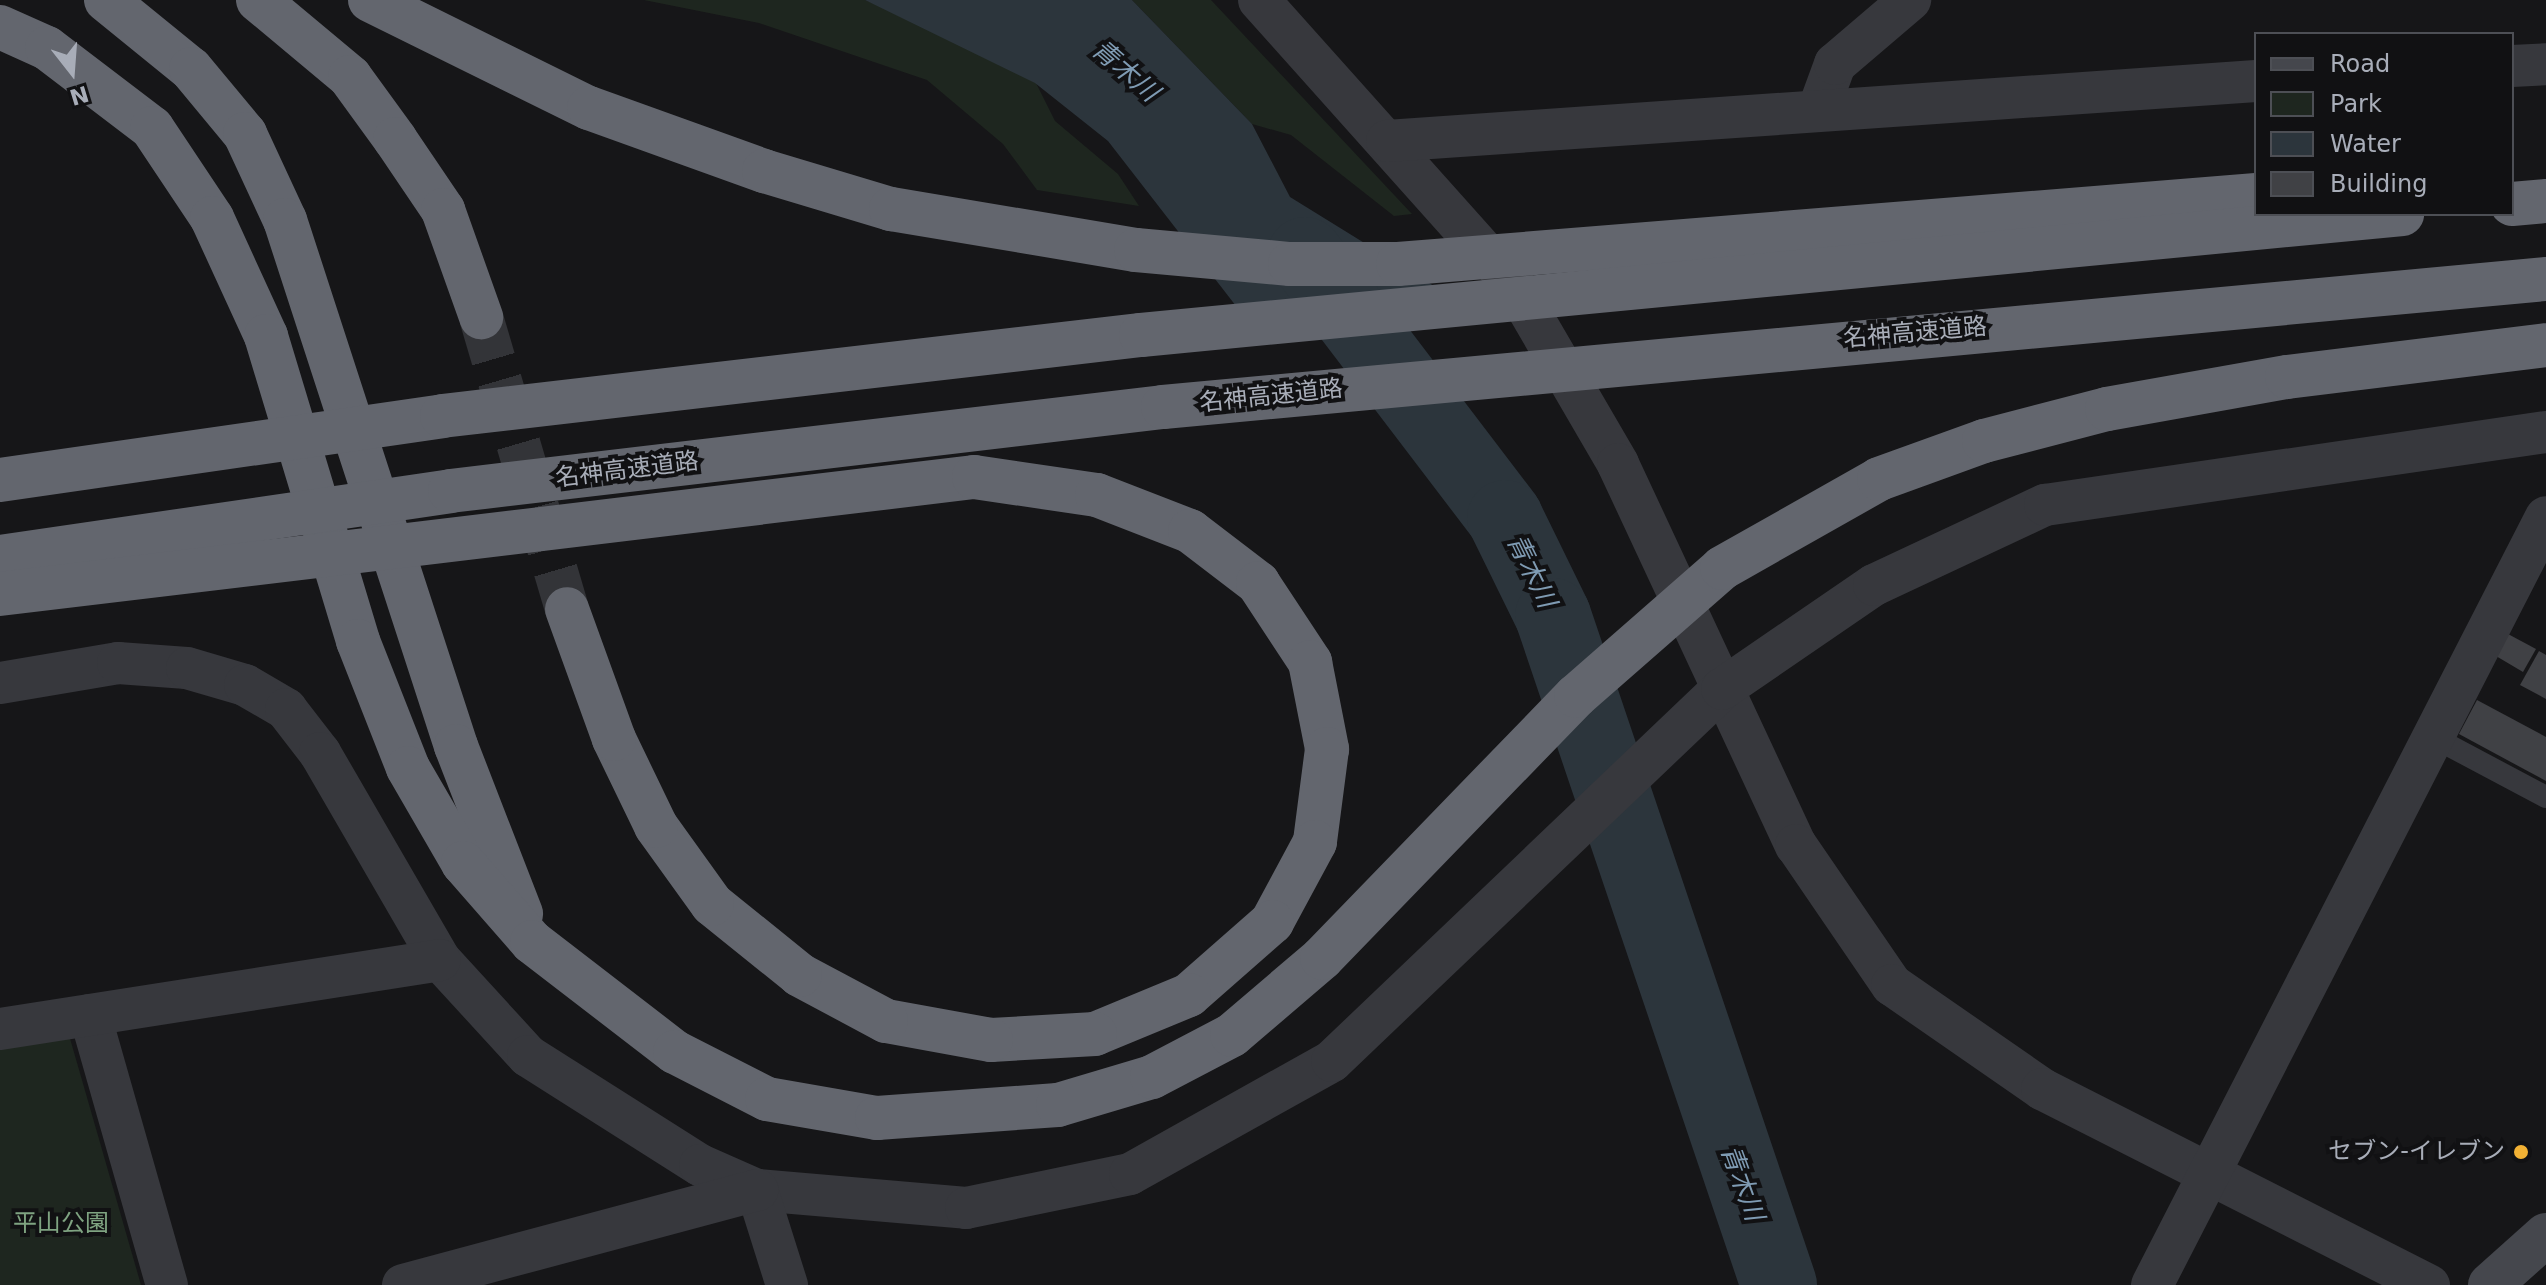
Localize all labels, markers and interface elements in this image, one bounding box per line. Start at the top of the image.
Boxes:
north arrow [32,32,112,112]
legend [2254,32,2514,216]
water label: 青木川 [1085,34,1165,108]
text: Road [2330,50,2390,78]
text: N [67,81,92,110]
text: Park [2330,90,2382,118]
text: Water [2330,130,2401,158]
text: Building [2330,170,2427,198]
street label: 名神高速道路 [1842,312,1988,354]
street label: 名神高速道路 [1198,374,1344,418]
street label: 名神高速道路 [554,447,700,493]
water label: 青木川 [1500,529,1562,613]
place label: セブン-イレブン [2328,1138,2505,1166]
water label: 青木川 [1714,1141,1770,1225]
marker: セブン-イレブン [2512,1143,2530,1161]
park label: 平山公園 [13,1210,109,1238]

